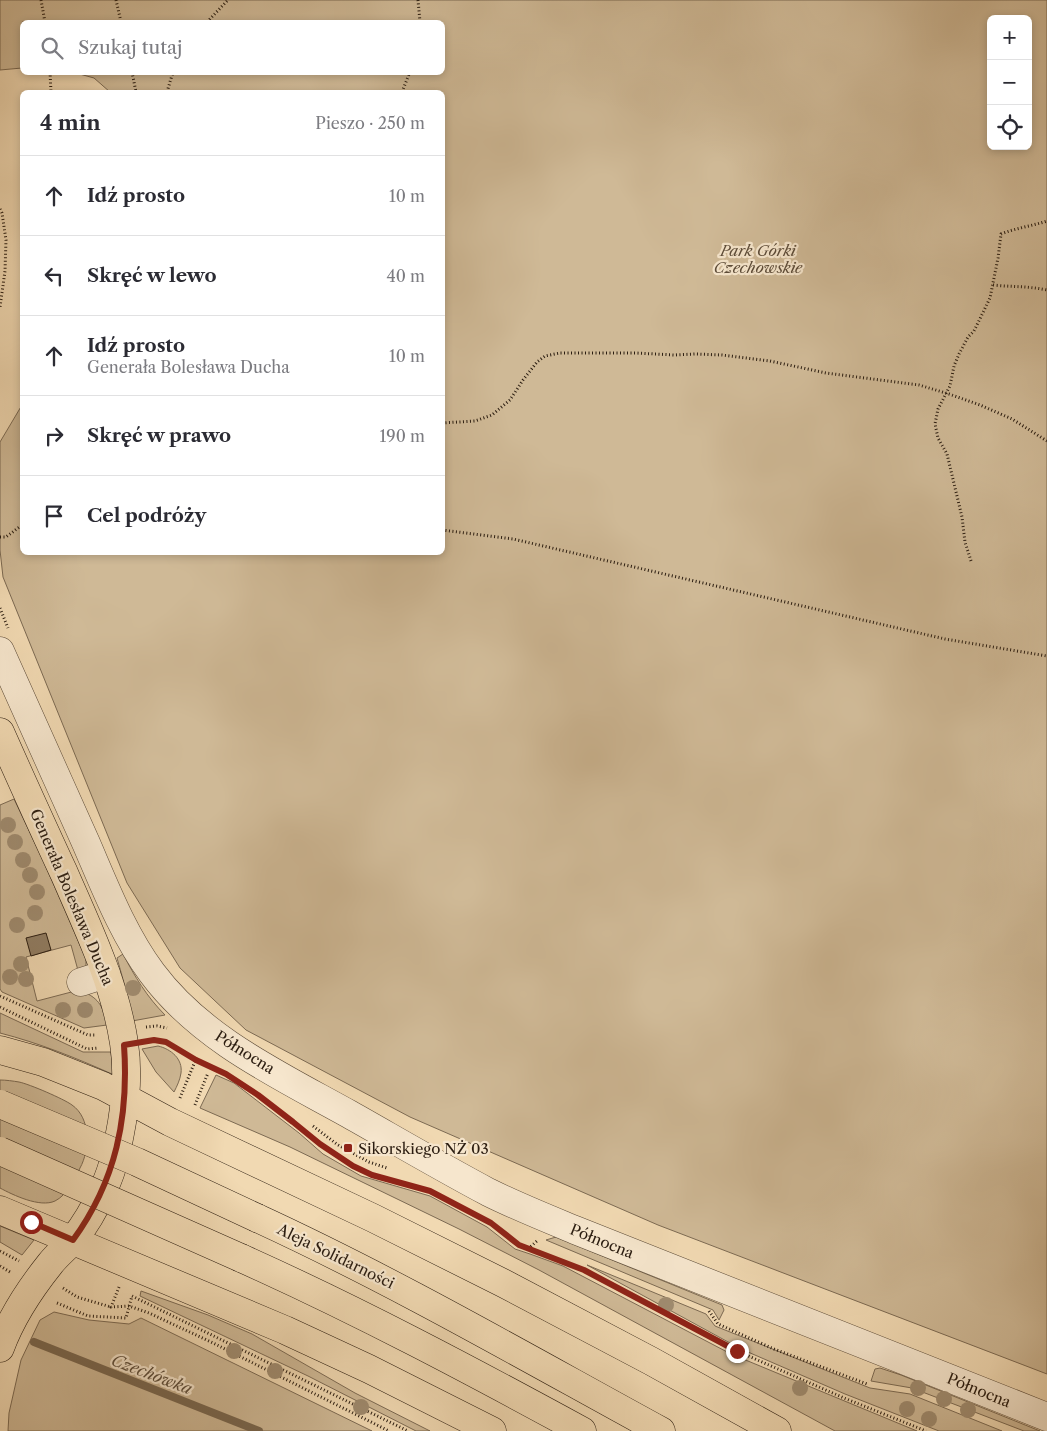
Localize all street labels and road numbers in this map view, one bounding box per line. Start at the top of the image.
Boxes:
street label: Generała Bolesława Ducha [26,806,118,988]
street label: Północna [212,1026,279,1078]
street label: Aleja Solidarności [273,1219,398,1293]
street label: Północna [567,1220,637,1262]
street label: Północna [944,1369,1014,1411]

